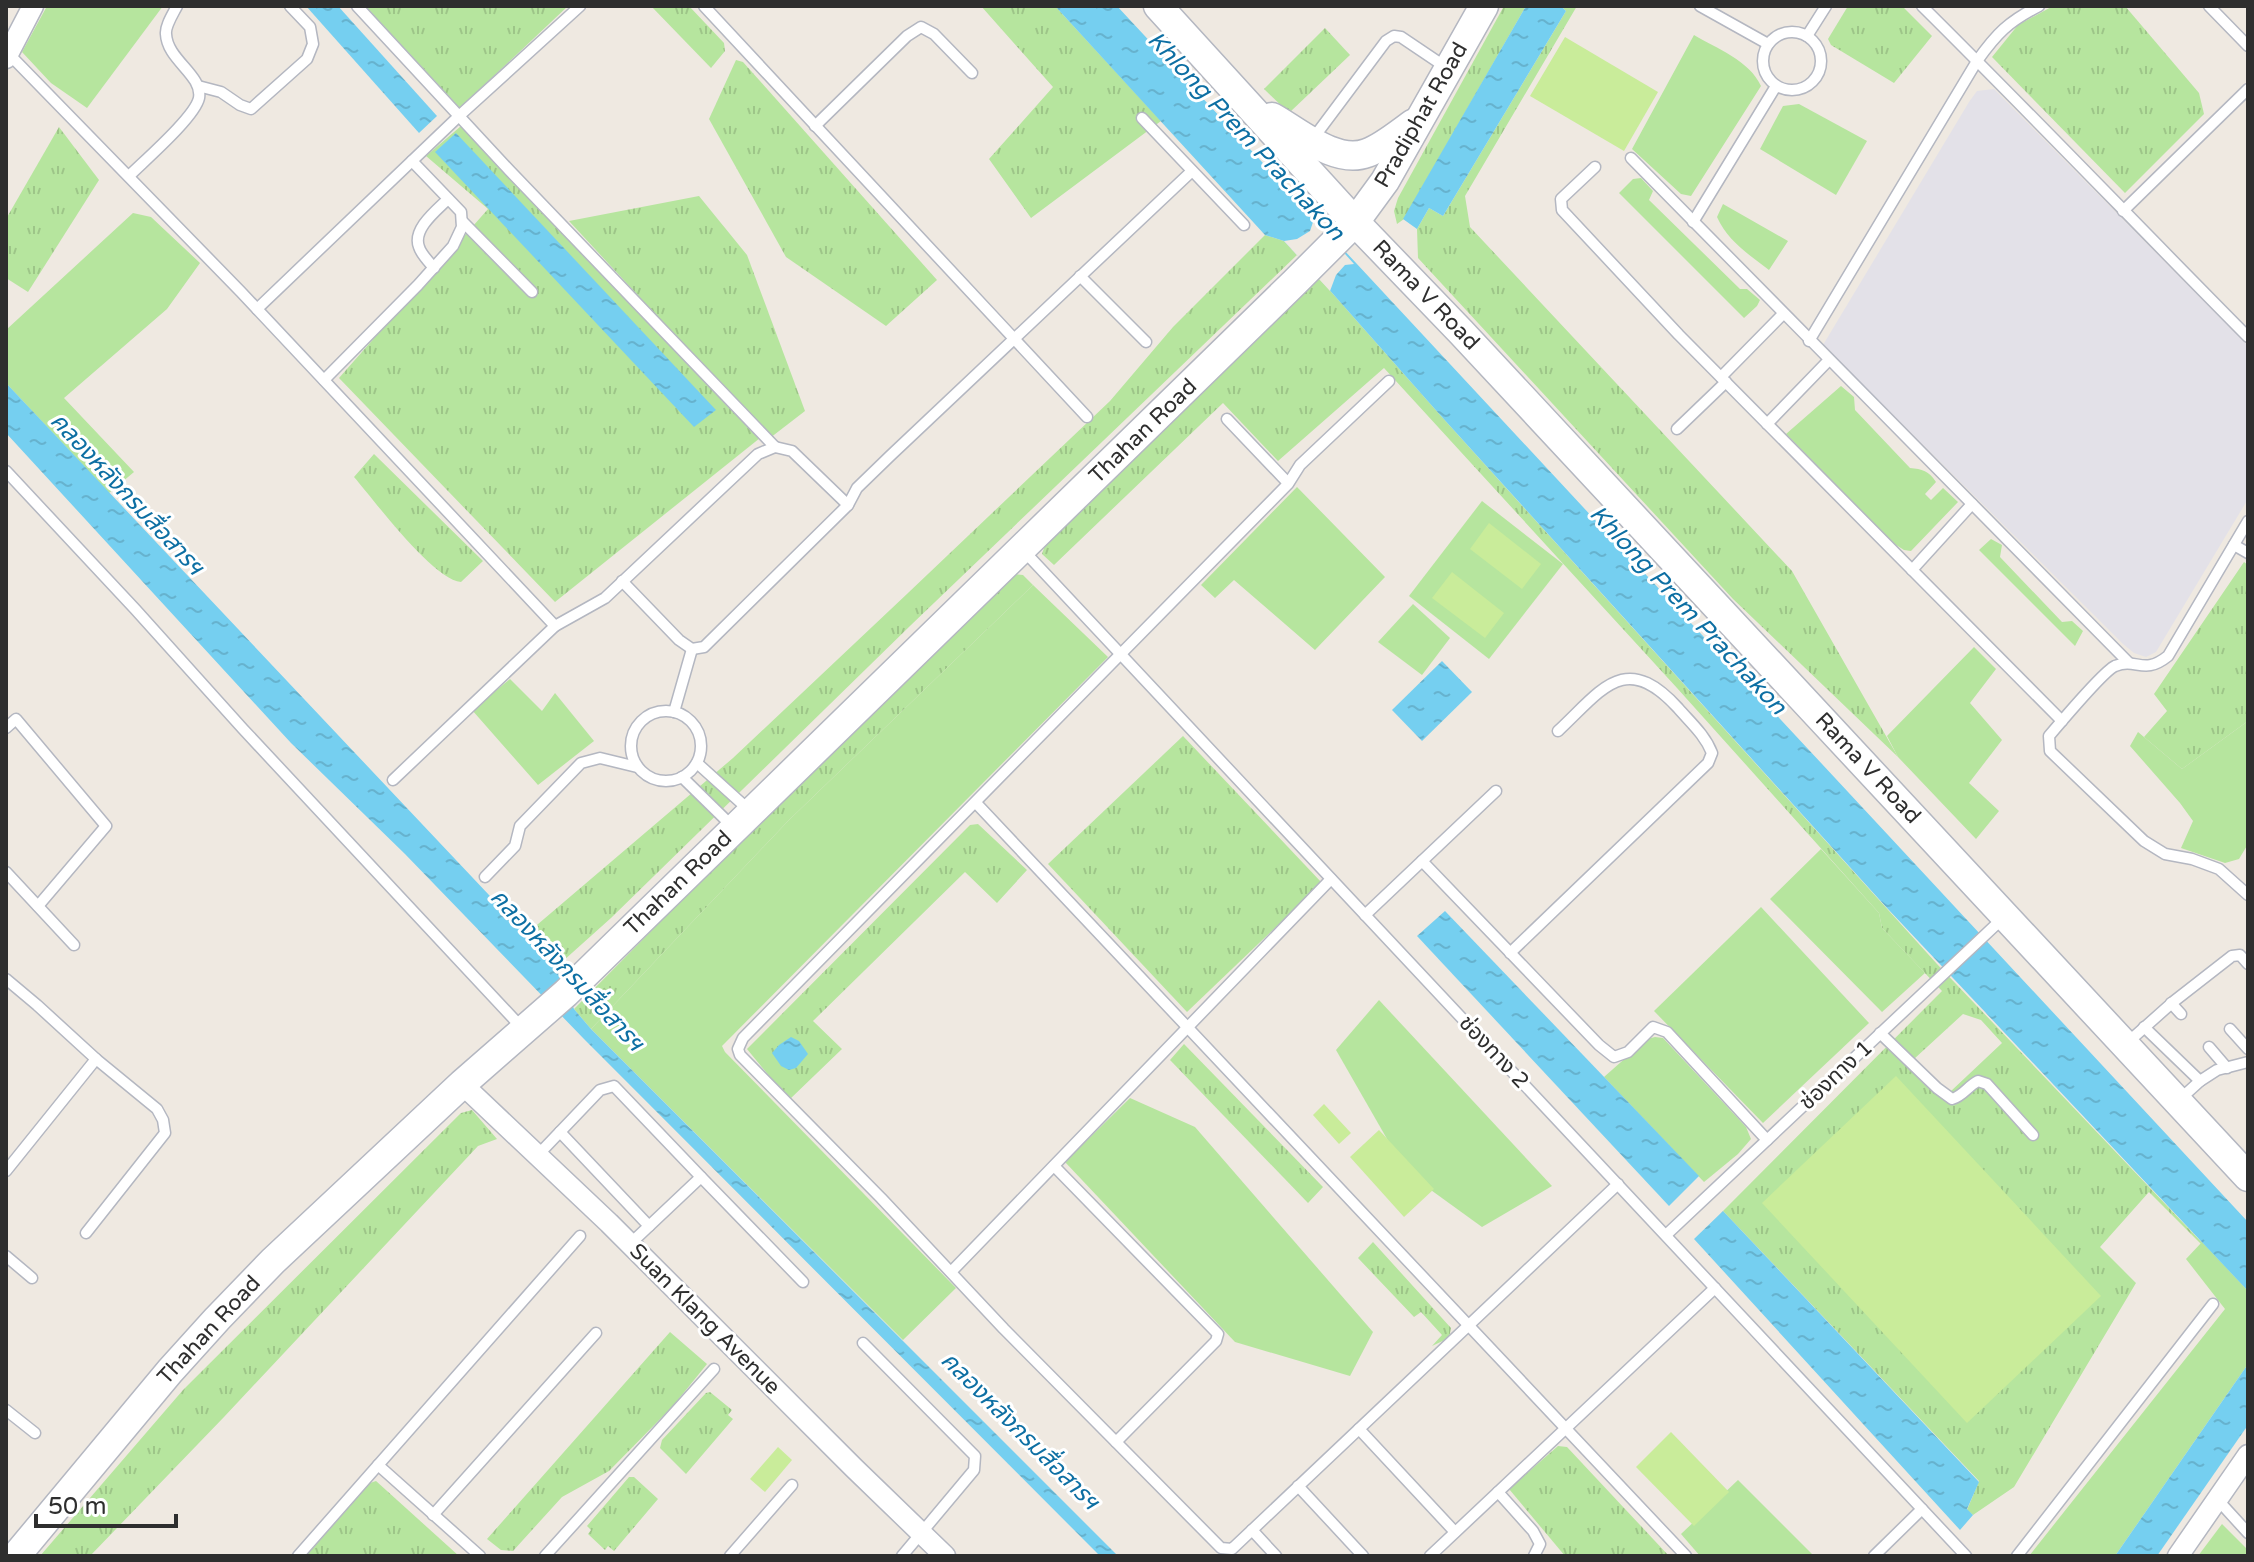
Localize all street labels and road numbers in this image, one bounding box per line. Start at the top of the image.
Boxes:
street label: Pradiphat Road [1369,38,1473,192]
street label: Rama V Road [1367,235,1485,355]
street label: Thahan Road [1084,373,1202,489]
street label: Rama V Road [1810,707,1926,829]
street label: Thahan Road [619,825,737,941]
street label: ช่องทาง 2 [1454,1010,1534,1094]
street label: ช่องทาง 1 [1794,1035,1878,1115]
street label: Suan Klang Avenue [624,1238,786,1400]
street label: Thahan Road [152,1270,266,1390]

